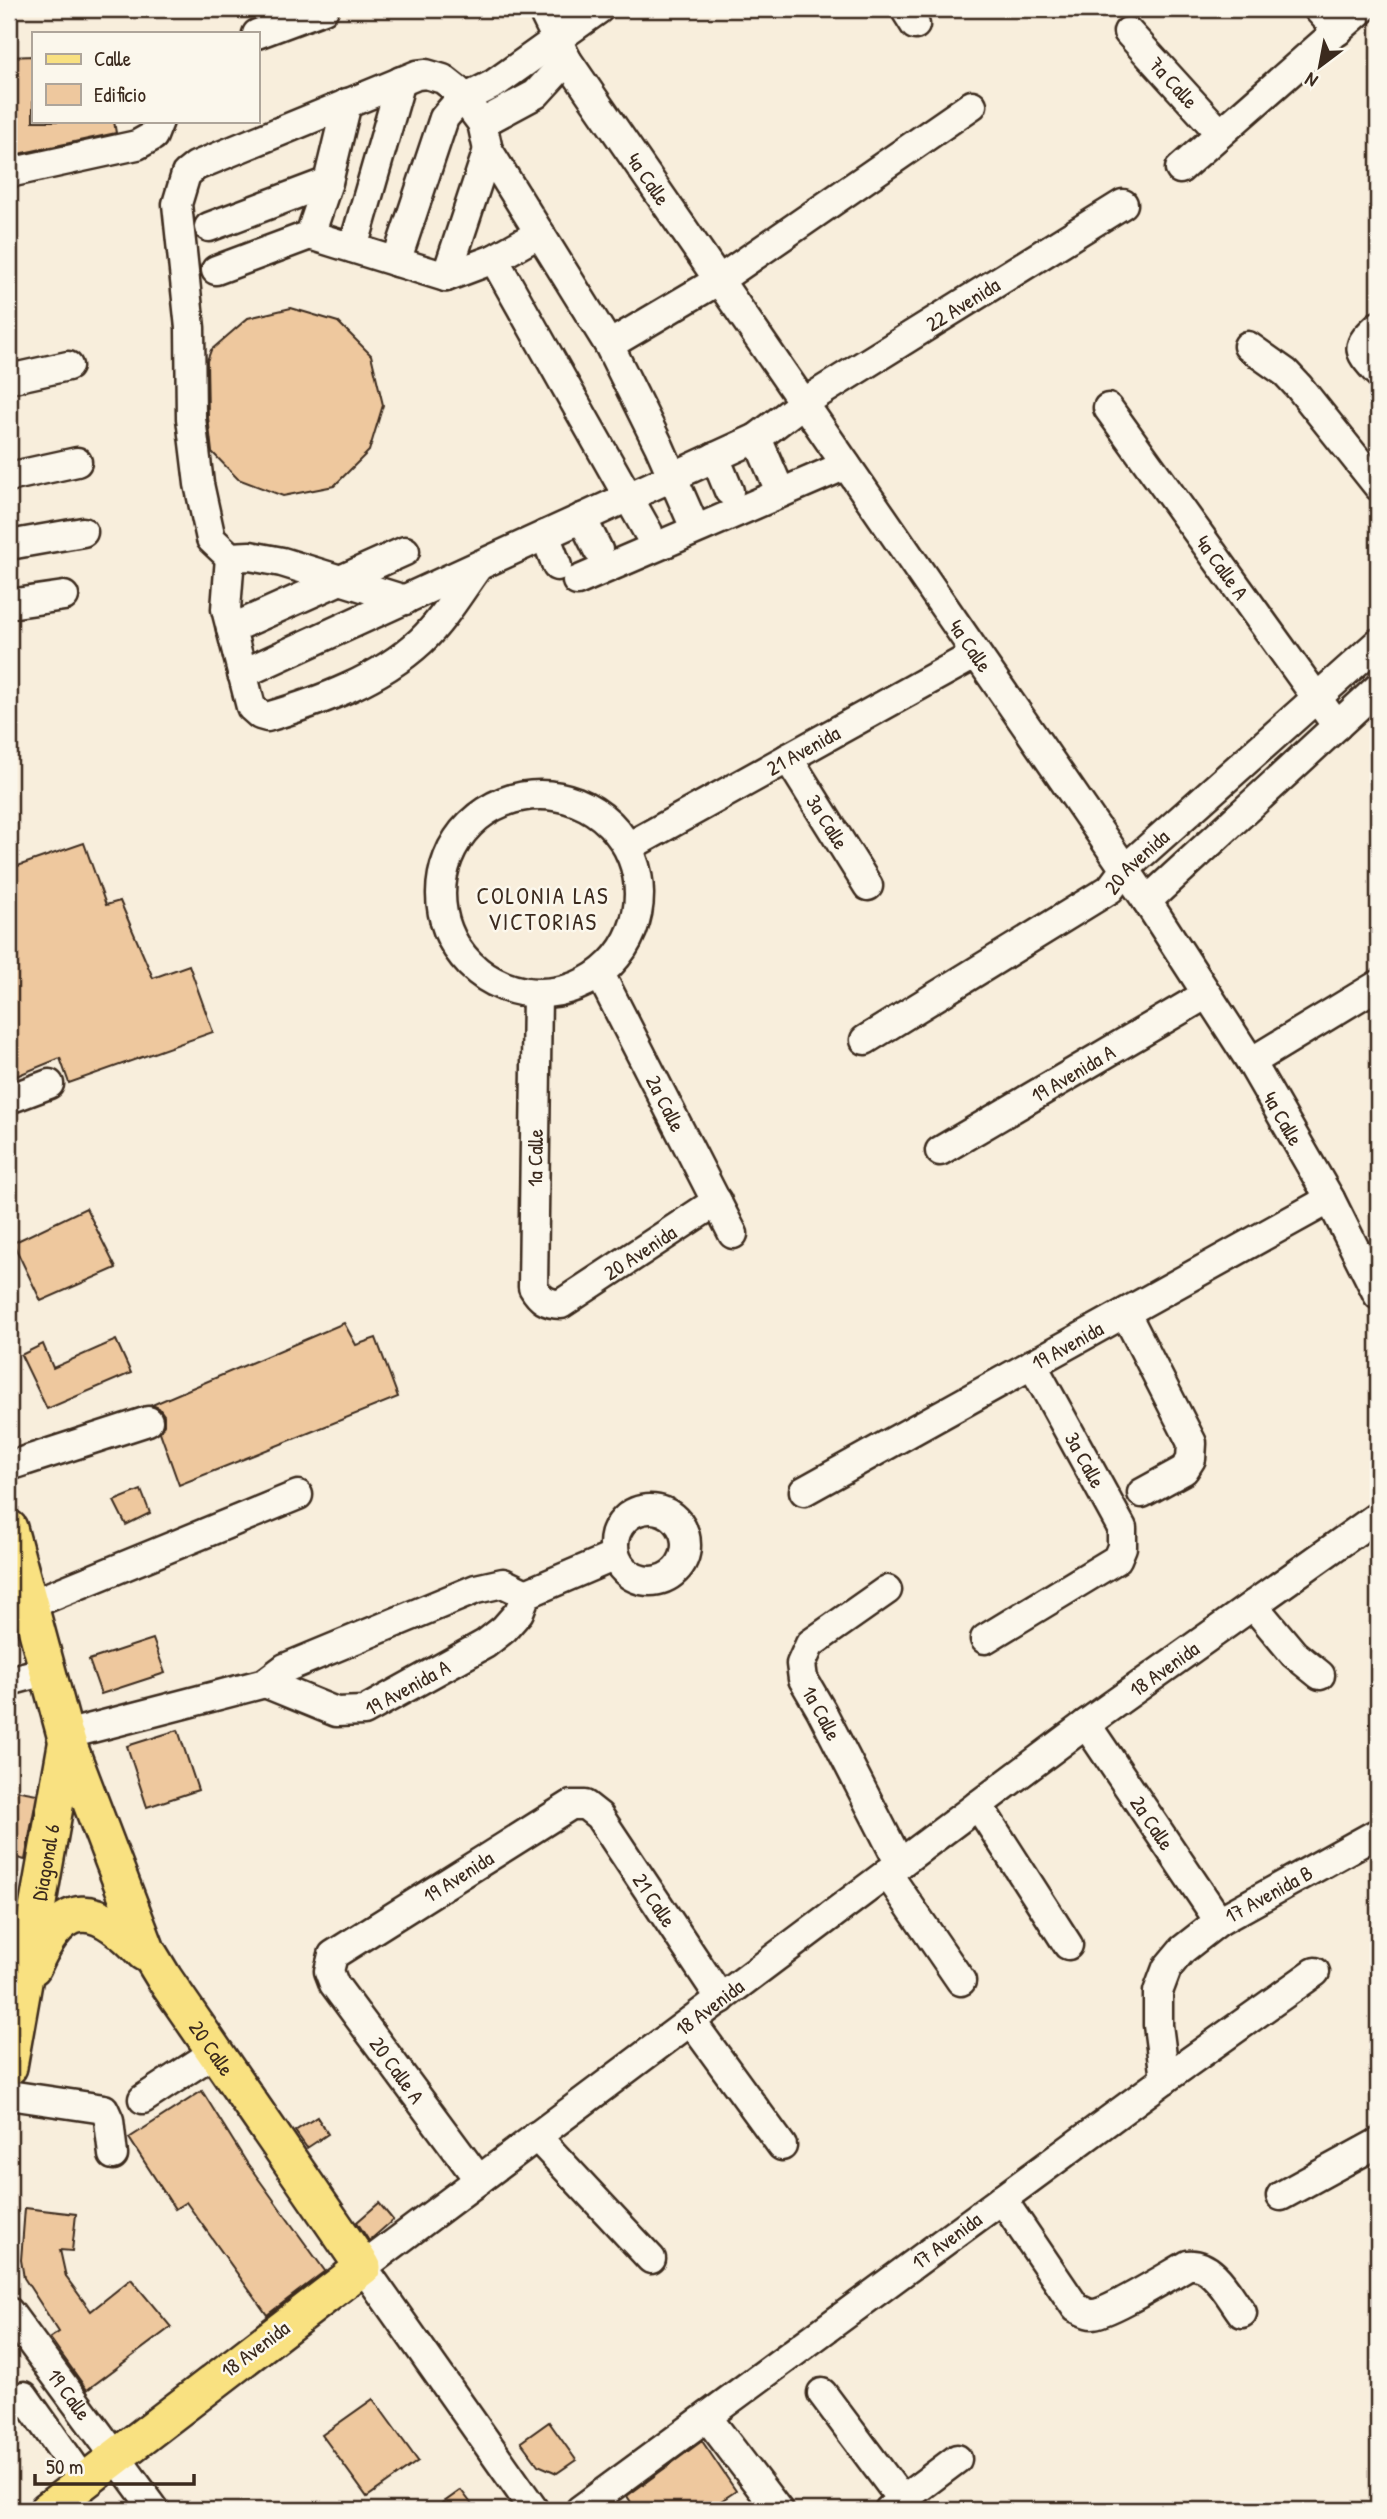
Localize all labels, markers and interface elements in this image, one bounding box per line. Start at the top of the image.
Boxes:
legend [32,32,259,122]
north arrow [1286,32,1356,102]
text: Calle [94,44,131,73]
street label: 7a Calle [1143,50,1205,114]
text: N [1300,67,1322,94]
text: Edificio [94,80,146,109]
street label: 4a Calle [620,147,677,211]
street label: 22 Avenida [920,270,1005,338]
street label: 4a Calle A [1189,529,1256,605]
street label: 4a Calle [942,613,999,678]
street label: 21 Avenida [761,718,845,782]
street label: 3a Calle [800,789,856,855]
street label: 20 Avenida [1097,822,1175,900]
district label: COLONIA LAS VICTORIAS [476,880,610,937]
street label: 19 Avenida A [1025,1037,1120,1109]
street label: 2a Calle [639,1070,693,1136]
street label: 4a Calle [1256,1086,1311,1151]
street label: 1a Calle [520,1129,550,1187]
street label: 20 Avenida [598,1217,682,1287]
street label: 19 Avenida [1026,1313,1108,1376]
street label: 3a Calle [1058,1427,1112,1493]
street label: 18 Avenida [1123,1634,1205,1703]
street label: 19 Avenida A [359,1652,455,1722]
street label: 1a Calle [795,1680,848,1745]
street label: 2a Calle [1124,1790,1181,1856]
street label: Diagonal 6 [24,1822,66,1903]
street label: 19 Avenida [417,1843,499,1909]
street label: 17 Avenida B [1219,1858,1317,1930]
street label: 21 Calle [626,1867,683,1933]
street label: 18 Avenida [669,1972,750,2042]
street label: 20 Calle [183,2014,241,2081]
street label: 20 Calle A [363,2031,431,2109]
street label: 17 Avenida [905,2205,987,2276]
street label: 18 Avenida [215,2314,295,2384]
street label: 19 Calle [41,2362,98,2426]
scale bar [35,2442,194,2486]
text: 50 m [46,2452,83,2481]

